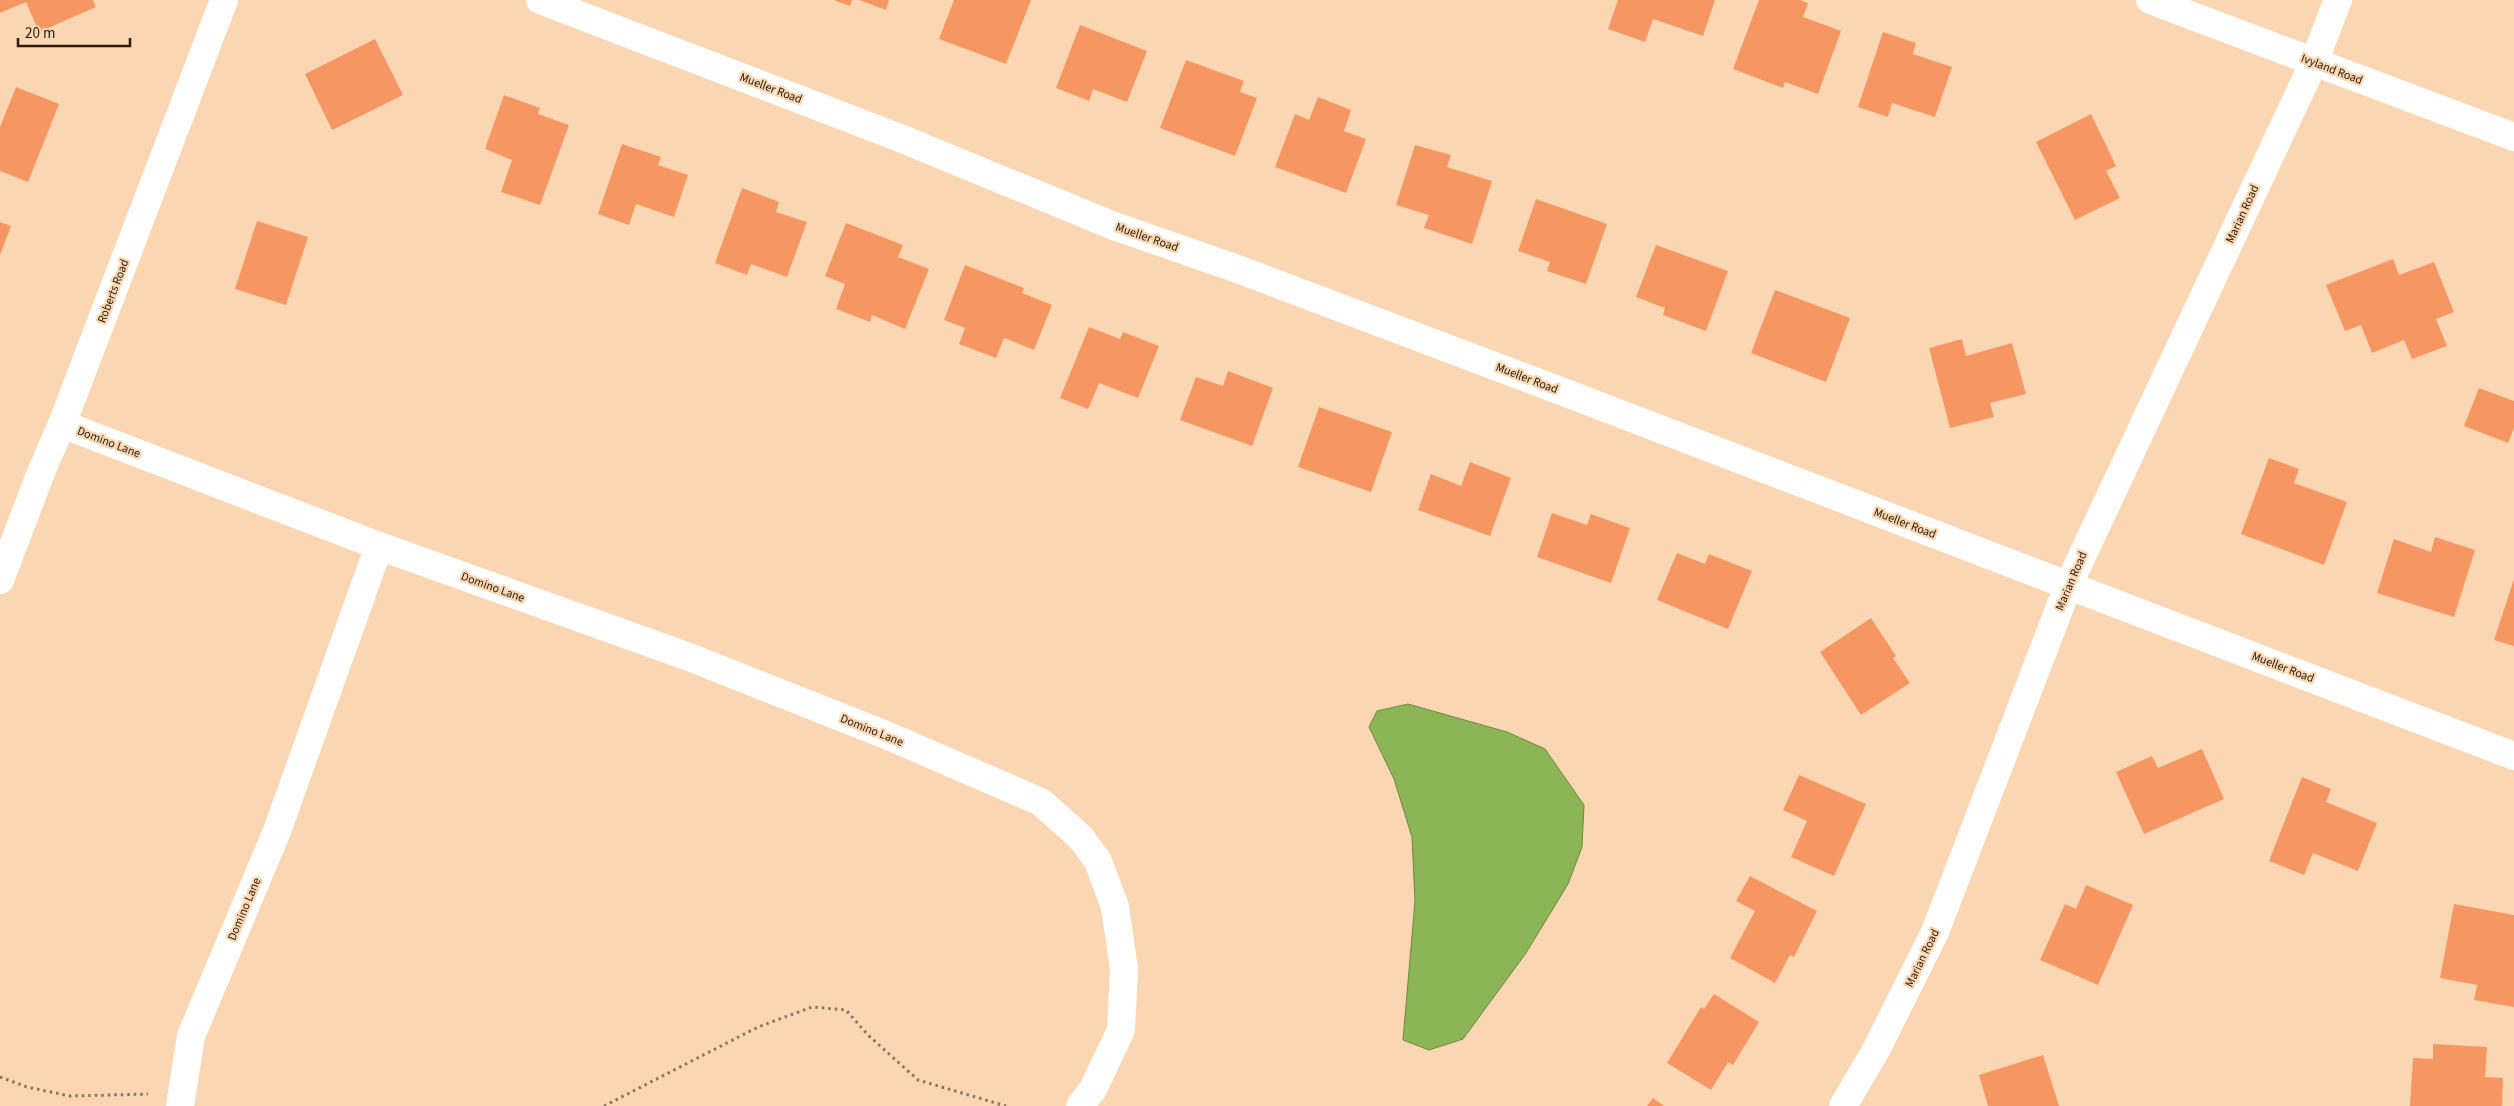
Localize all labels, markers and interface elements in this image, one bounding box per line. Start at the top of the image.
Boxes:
scale bar [18,15,130,47]
text: 20 m [25,23,55,44]
street label: Ivyland Road [2298,50,2365,89]
street label: Mueller Road [737,69,804,108]
street label: Marian Road [2222,182,2263,246]
street label: Mueller Road [1113,219,1181,256]
street label: Roberts Road [94,257,133,326]
street label: Mueller Road [1493,359,1560,398]
street label: Domino Lane [75,423,143,462]
street label: Mueller Road [1871,504,1938,543]
street label: Marian Road [2051,549,2092,613]
street label: Domino Lane [459,568,527,607]
street label: Mueller Road [2249,648,2316,687]
street label: Domino Lane [838,710,906,751]
street label: Domino Lane [224,875,265,943]
street label: Marian Road [1901,926,1944,990]

